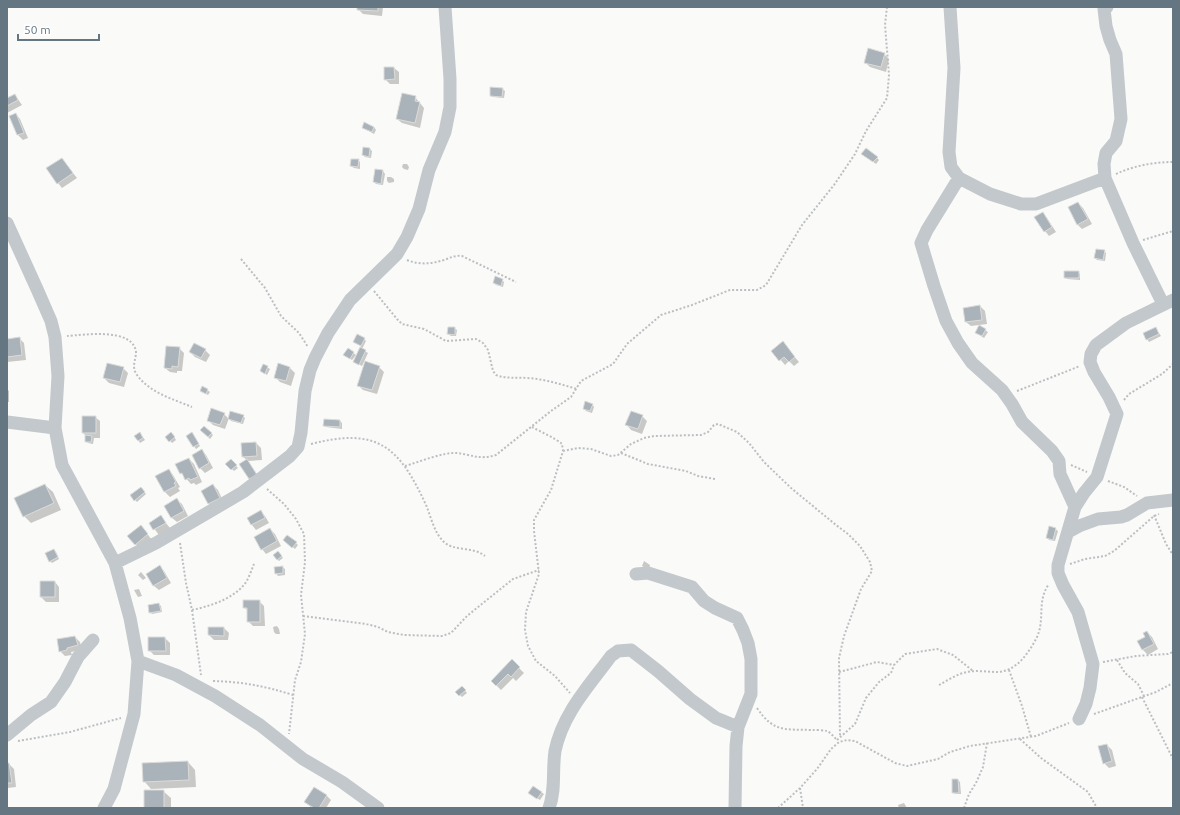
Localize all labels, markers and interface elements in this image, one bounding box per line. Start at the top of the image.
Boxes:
scale bar [18,16,99,42]
text: 50 m [24,23,51,36]

